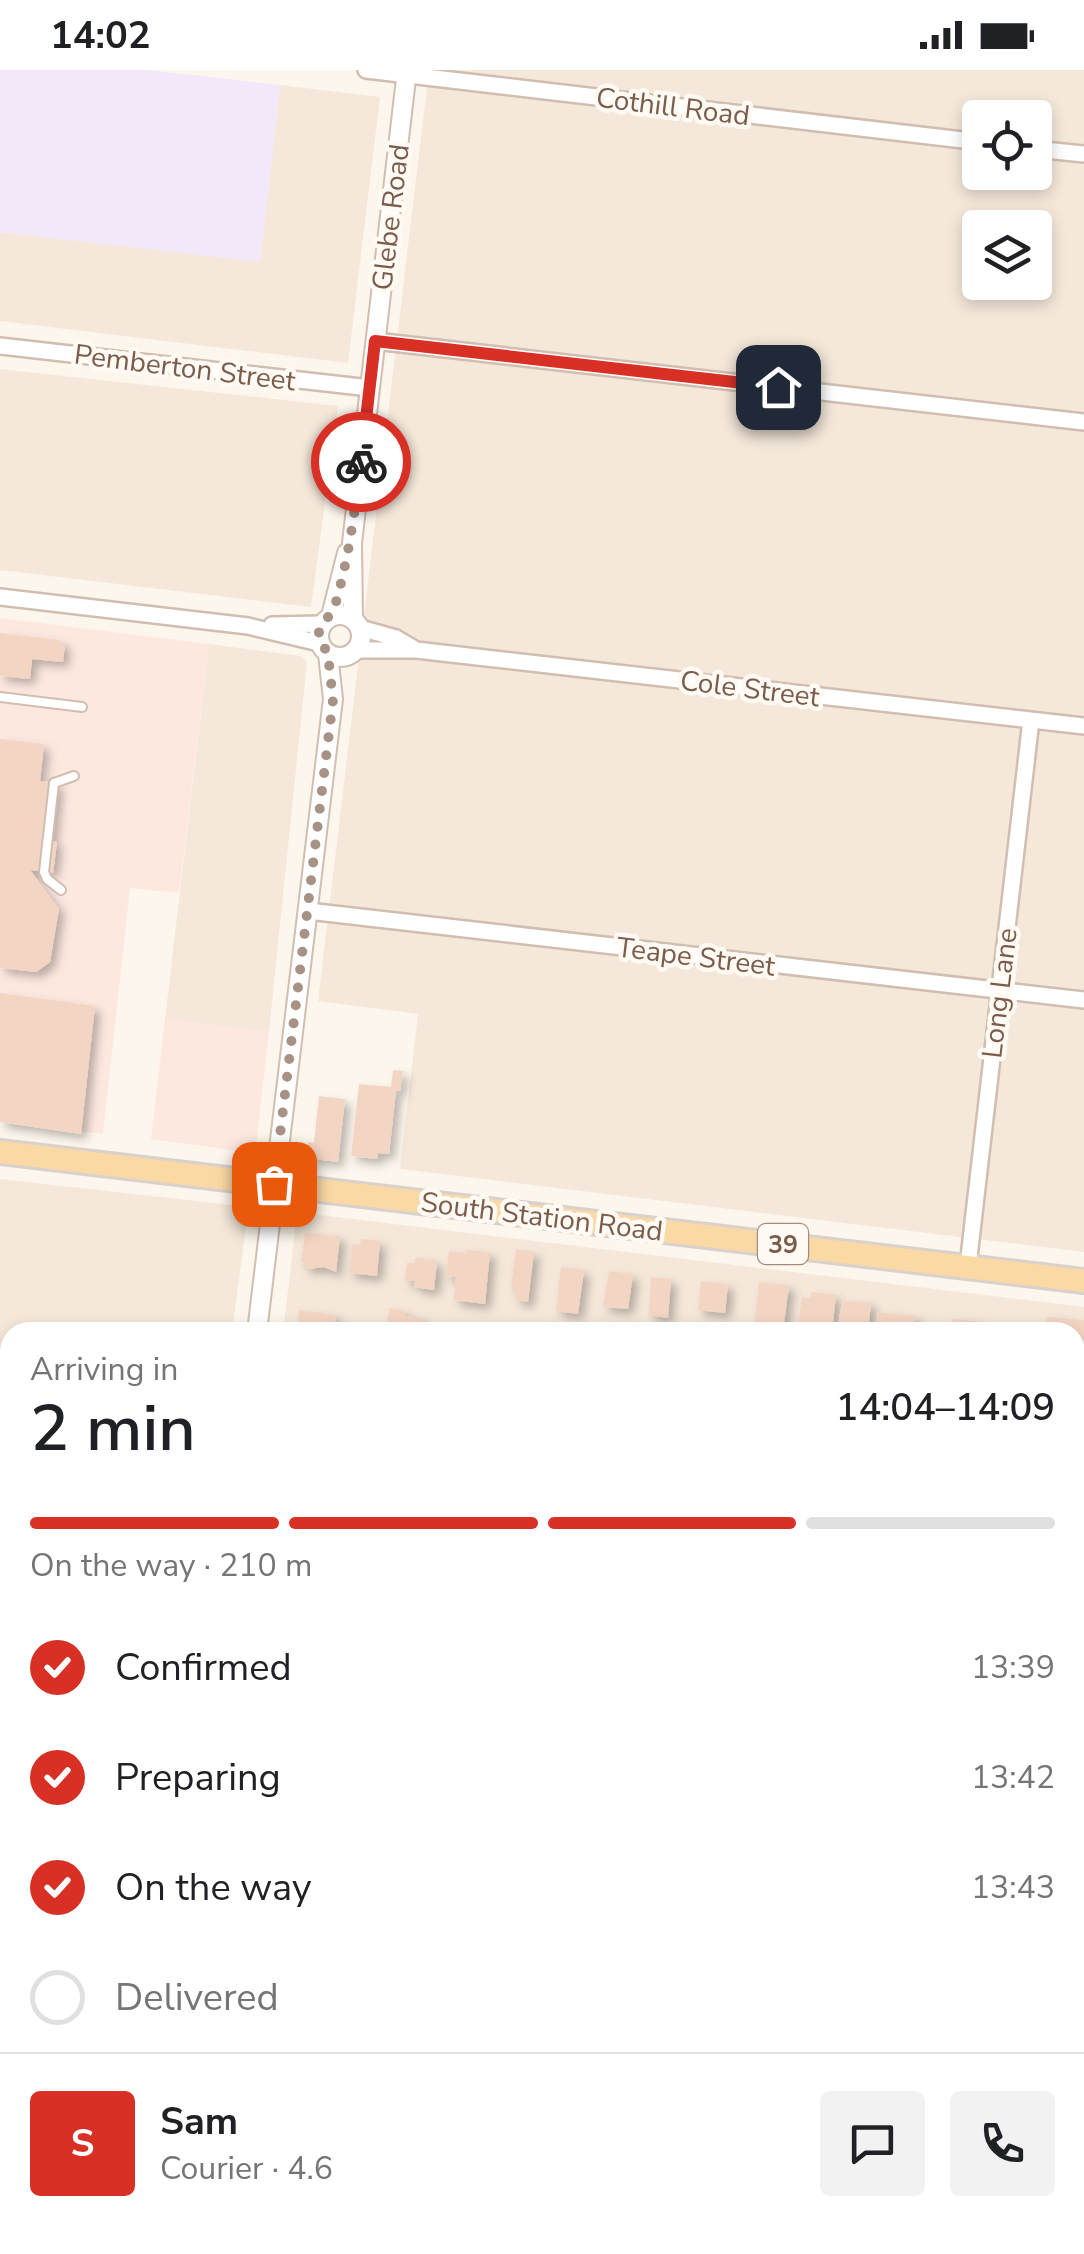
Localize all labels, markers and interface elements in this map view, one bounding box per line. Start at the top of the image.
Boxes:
text: 14:02 [50,10,151,61]
street label: Cothill Road [594,79,752,135]
map controls [962,100,1052,300]
button: locate [962,100,1052,190]
street label: Glebe Road [363,142,419,292]
button: layers [962,210,1052,300]
street label: Pemberton Street [72,336,298,400]
pin [736,345,821,430]
icon: home [751,360,806,415]
courier [311,412,411,512]
icon: bike [334,435,389,490]
street label: Cole Street [678,662,822,716]
street label: Long Lane [973,926,1027,1060]
street label: Teape Street [615,928,777,986]
pin [232,1142,317,1227]
icon: bag [247,1157,302,1212]
street label: South Station Road [419,1183,665,1251]
road number: 39 [758,1224,808,1264]
text: Arriving in [30,1348,178,1391]
text: 14:04–14:09 [836,1382,1055,1433]
text: 2 min [30,1384,196,1473]
text: On the way · 210 m [30,1544,312,1587]
icon: check [30,1640,85,1695]
text: Confirmed [115,1642,292,1693]
text: 13:39 [971,1646,1055,1689]
icon: check [30,1750,85,1805]
text: Preparing [115,1752,281,1803]
text: 13:42 [971,1756,1055,1799]
icon: check [30,1860,85,1915]
text: On the way [115,1862,311,1913]
text: 13:43 [971,1866,1055,1909]
text: Delivered [115,1972,279,2023]
button: chat [820,2091,925,2196]
button: phone [950,2091,1055,2196]
text: Sam [160,2096,238,2147]
text: S [71,2118,94,2169]
text: Courier · 4.6 [160,2147,333,2190]

